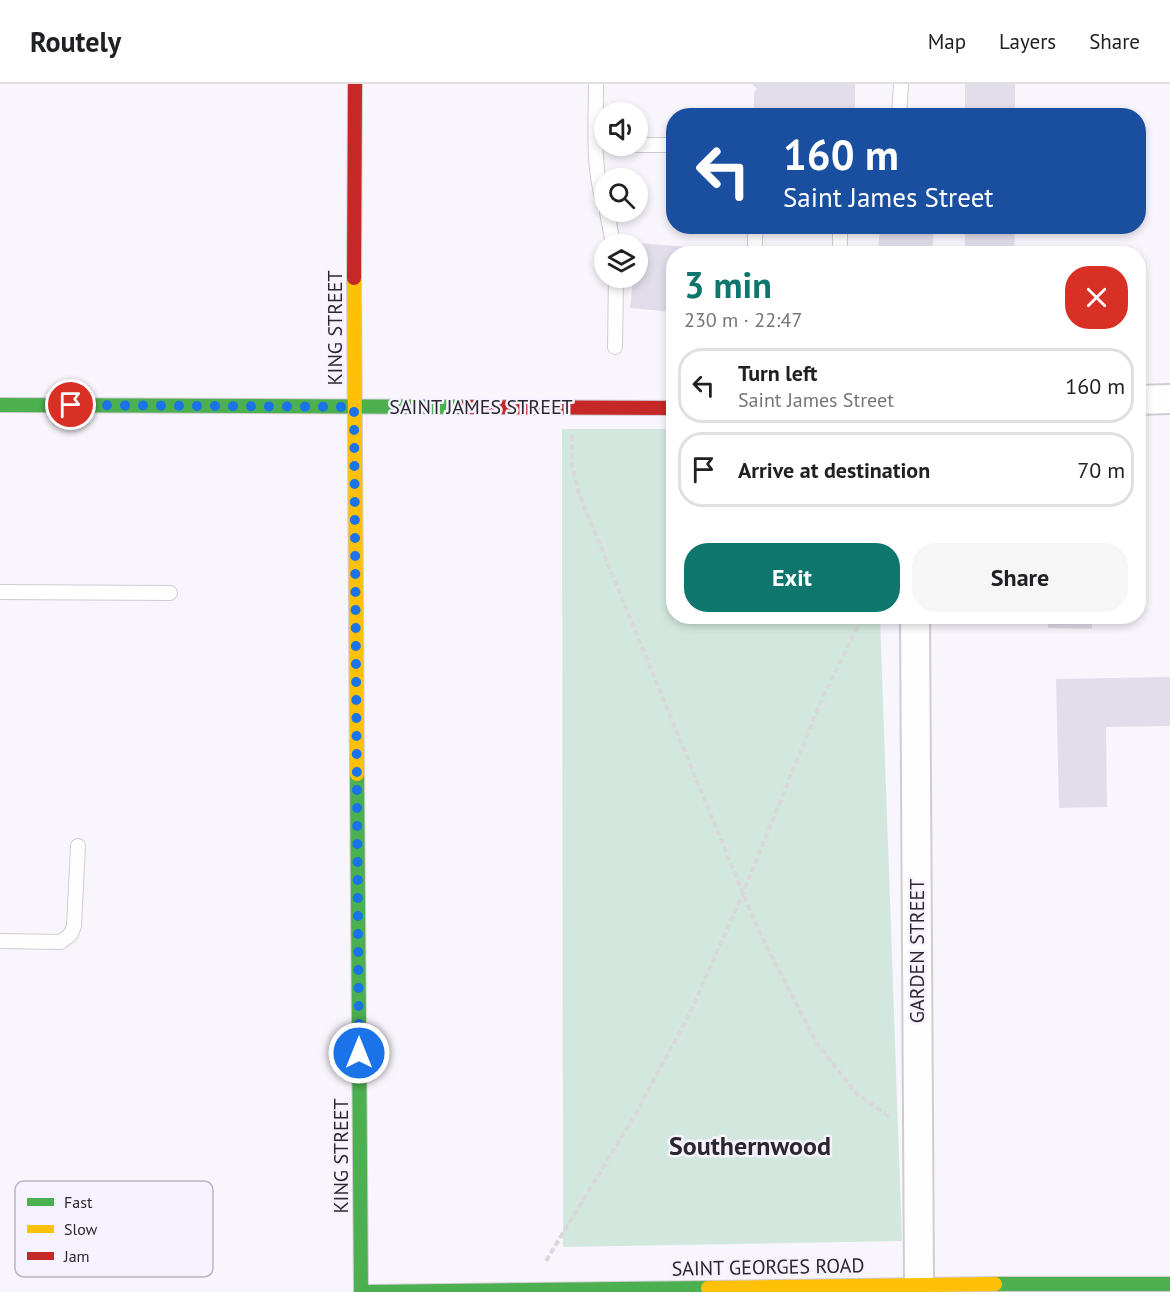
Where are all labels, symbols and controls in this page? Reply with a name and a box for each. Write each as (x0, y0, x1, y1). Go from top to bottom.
text: Routely (30, 23, 121, 60)
text: Map (928, 28, 966, 55)
text: Layers (999, 28, 1056, 55)
text: Share (1089, 28, 1140, 55)
map controls (594, 102, 648, 288)
button: sound (594, 102, 648, 156)
text: 160 m (783, 127, 899, 182)
icon: left (684, 132, 762, 210)
button: search (594, 168, 648, 222)
text: Saint James Street (783, 180, 994, 214)
button: layers (594, 234, 648, 288)
text: 3 min (684, 261, 772, 308)
button: close (1065, 266, 1128, 329)
street label: KING STREET (322, 270, 348, 386)
text: 230 m · 22:47 (684, 307, 802, 333)
text: Turn left (738, 359, 818, 387)
icon: left (687, 369, 720, 402)
text: 160 m (1065, 372, 1125, 400)
pin (45, 379, 96, 430)
text: Saint James Street (738, 387, 894, 413)
icon: arrive (54, 388, 87, 421)
street label: SAINT JAMES STREET (389, 394, 573, 420)
icon: arrive (687, 453, 720, 486)
text: Arrive at destination (738, 456, 930, 484)
text: 70 m (1077, 456, 1125, 484)
button: Exit (684, 543, 900, 612)
button: Share (912, 543, 1128, 612)
street label: GARDEN STREET (904, 879, 930, 1023)
position arrow (327, 1021, 391, 1085)
street label: KING STREET (328, 1098, 354, 1214)
district label: Southernwood (669, 1129, 831, 1162)
legend (15, 1181, 213, 1277)
text: Fast (64, 1192, 93, 1212)
text: Slow (64, 1219, 98, 1239)
text: Jam (63, 1246, 90, 1266)
street label: SAINT GEORGES ROAD (671, 1252, 865, 1282)

